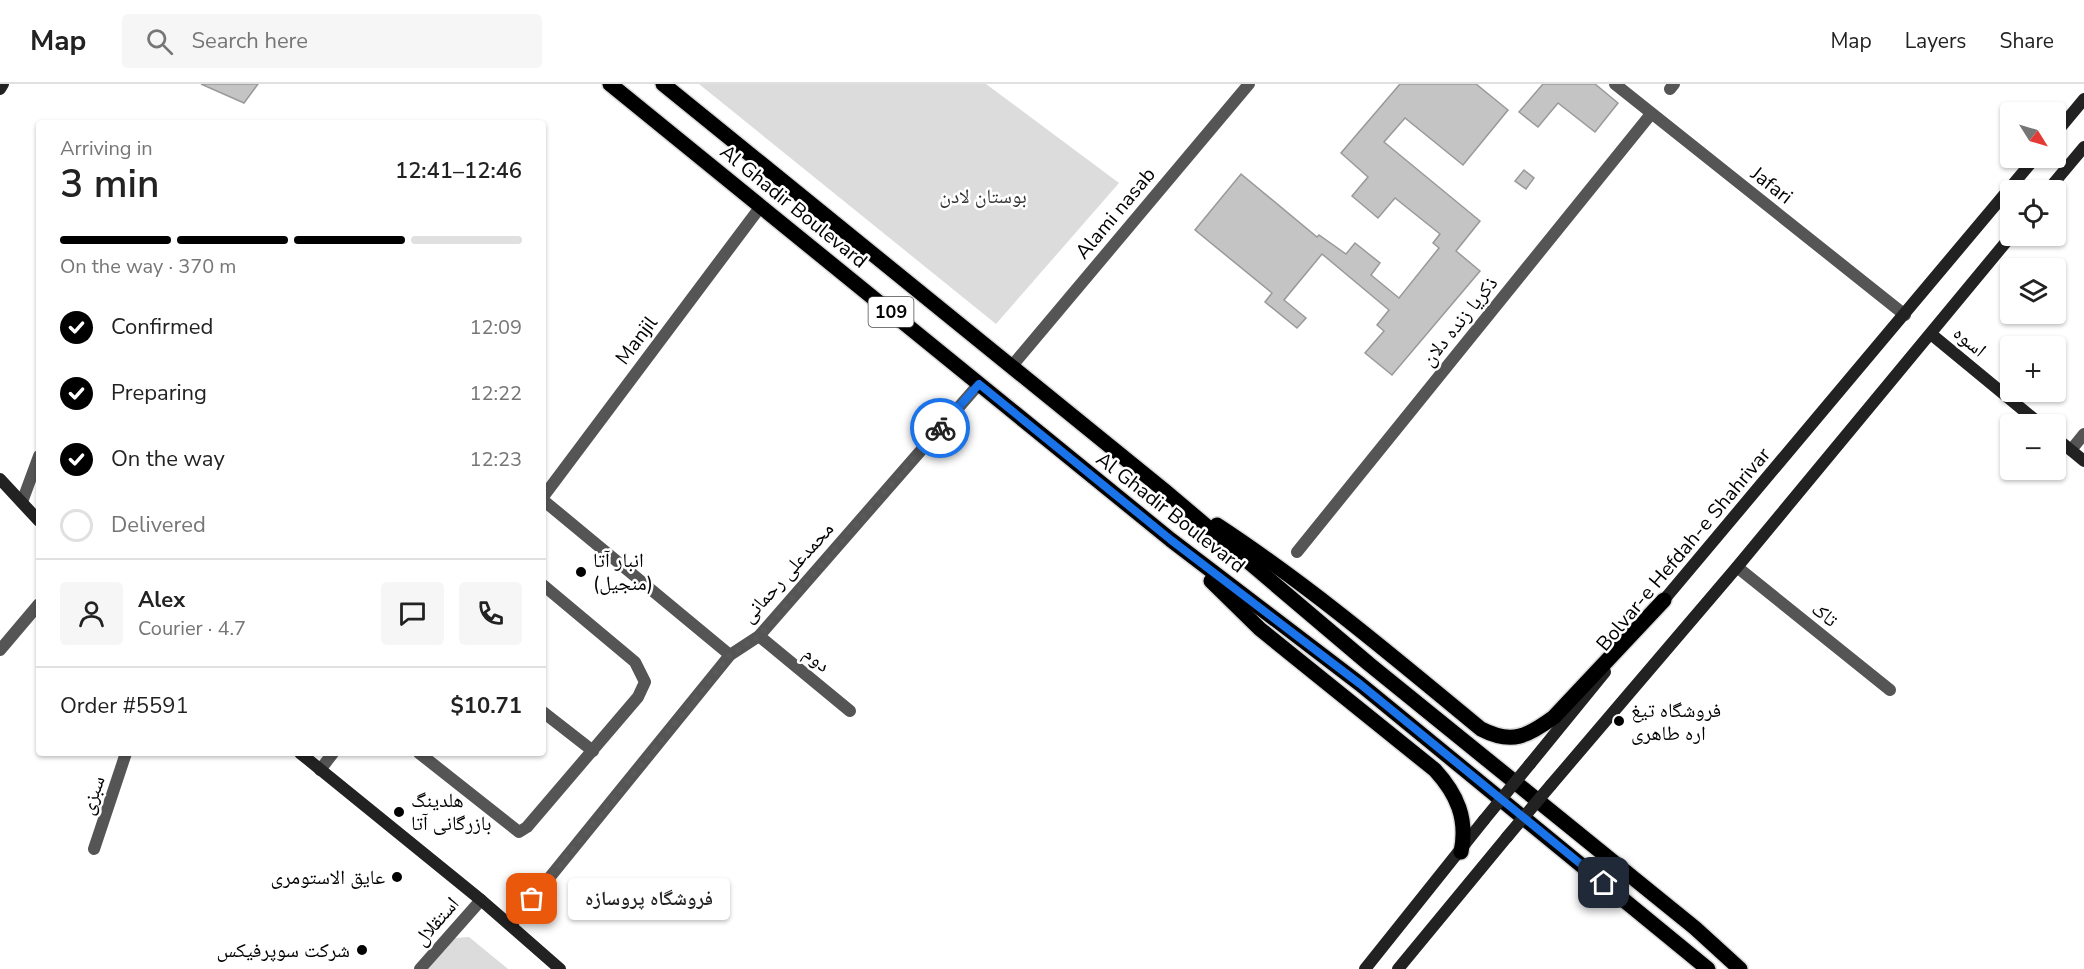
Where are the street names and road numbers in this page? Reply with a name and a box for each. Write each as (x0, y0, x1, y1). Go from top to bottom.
street label: Al Ghadir Boulevard (714, 139, 873, 274)
street label: Jafari (1744, 160, 1798, 210)
street label: Alami nasab (1069, 162, 1162, 265)
street label: ذکریا زنده دلان (1415, 271, 1504, 372)
road number: 109 (868, 297, 914, 327)
street label: Manjil (609, 310, 664, 370)
street label: اسوه (1947, 320, 1992, 363)
street label: Bolvar-e Hefdah-e Shahrivar (1590, 442, 1777, 657)
street label: Al Ghadir Boulevard (1091, 446, 1251, 579)
street label: محمدعلی رحمانی (735, 516, 840, 629)
street label: تاک (1806, 596, 1844, 633)
street label: دوم (797, 640, 836, 679)
street label: سبزی (73, 772, 112, 818)
street label: استقلال (408, 891, 465, 952)

